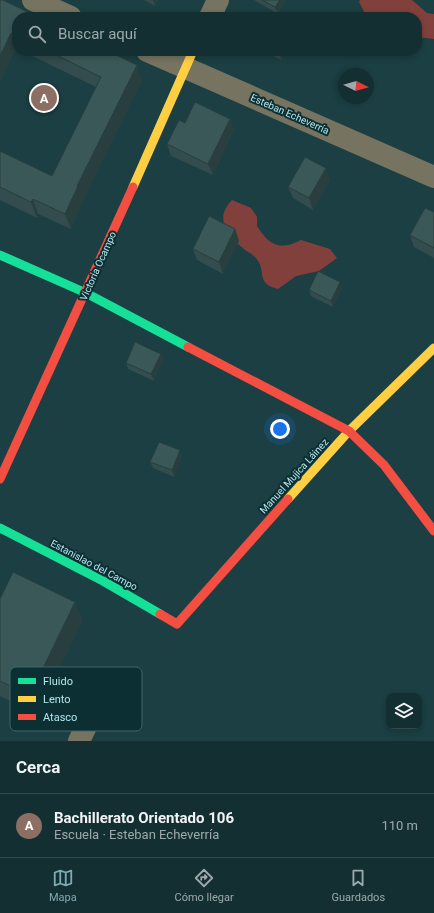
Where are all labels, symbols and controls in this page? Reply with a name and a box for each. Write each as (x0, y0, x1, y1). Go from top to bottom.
search box (12, 12, 422, 56)
icon: search (26, 23, 48, 45)
text: Buscar aquí (58, 25, 137, 43)
north arrow (338, 68, 374, 104)
pin: A (31, 83, 57, 113)
street label: Esteban Echeverría (249, 92, 331, 136)
street label: Victoria Ocampo (78, 230, 118, 302)
your location (270, 419, 290, 439)
street label: Manuel Mujica Láinez (258, 436, 330, 516)
street label: Estanislao del Campo (49, 537, 139, 593)
legend (10, 667, 142, 731)
text: Fluido (43, 675, 73, 688)
text: Lento (43, 693, 71, 706)
map controls (386, 693, 422, 729)
button: layers (386, 693, 422, 729)
text: Atasco (43, 711, 77, 724)
text: Cerca (16, 757, 60, 777)
text: Bachillerato Orientado 106 (54, 809, 234, 827)
text: A (25, 818, 33, 833)
text: 110 m (381, 818, 418, 833)
text: Escuela · Esteban Echeverría (54, 827, 219, 842)
tab: Mapa (49, 867, 77, 904)
tab: Cómo llegar (175, 867, 234, 904)
tab: Guardados (332, 867, 385, 904)

